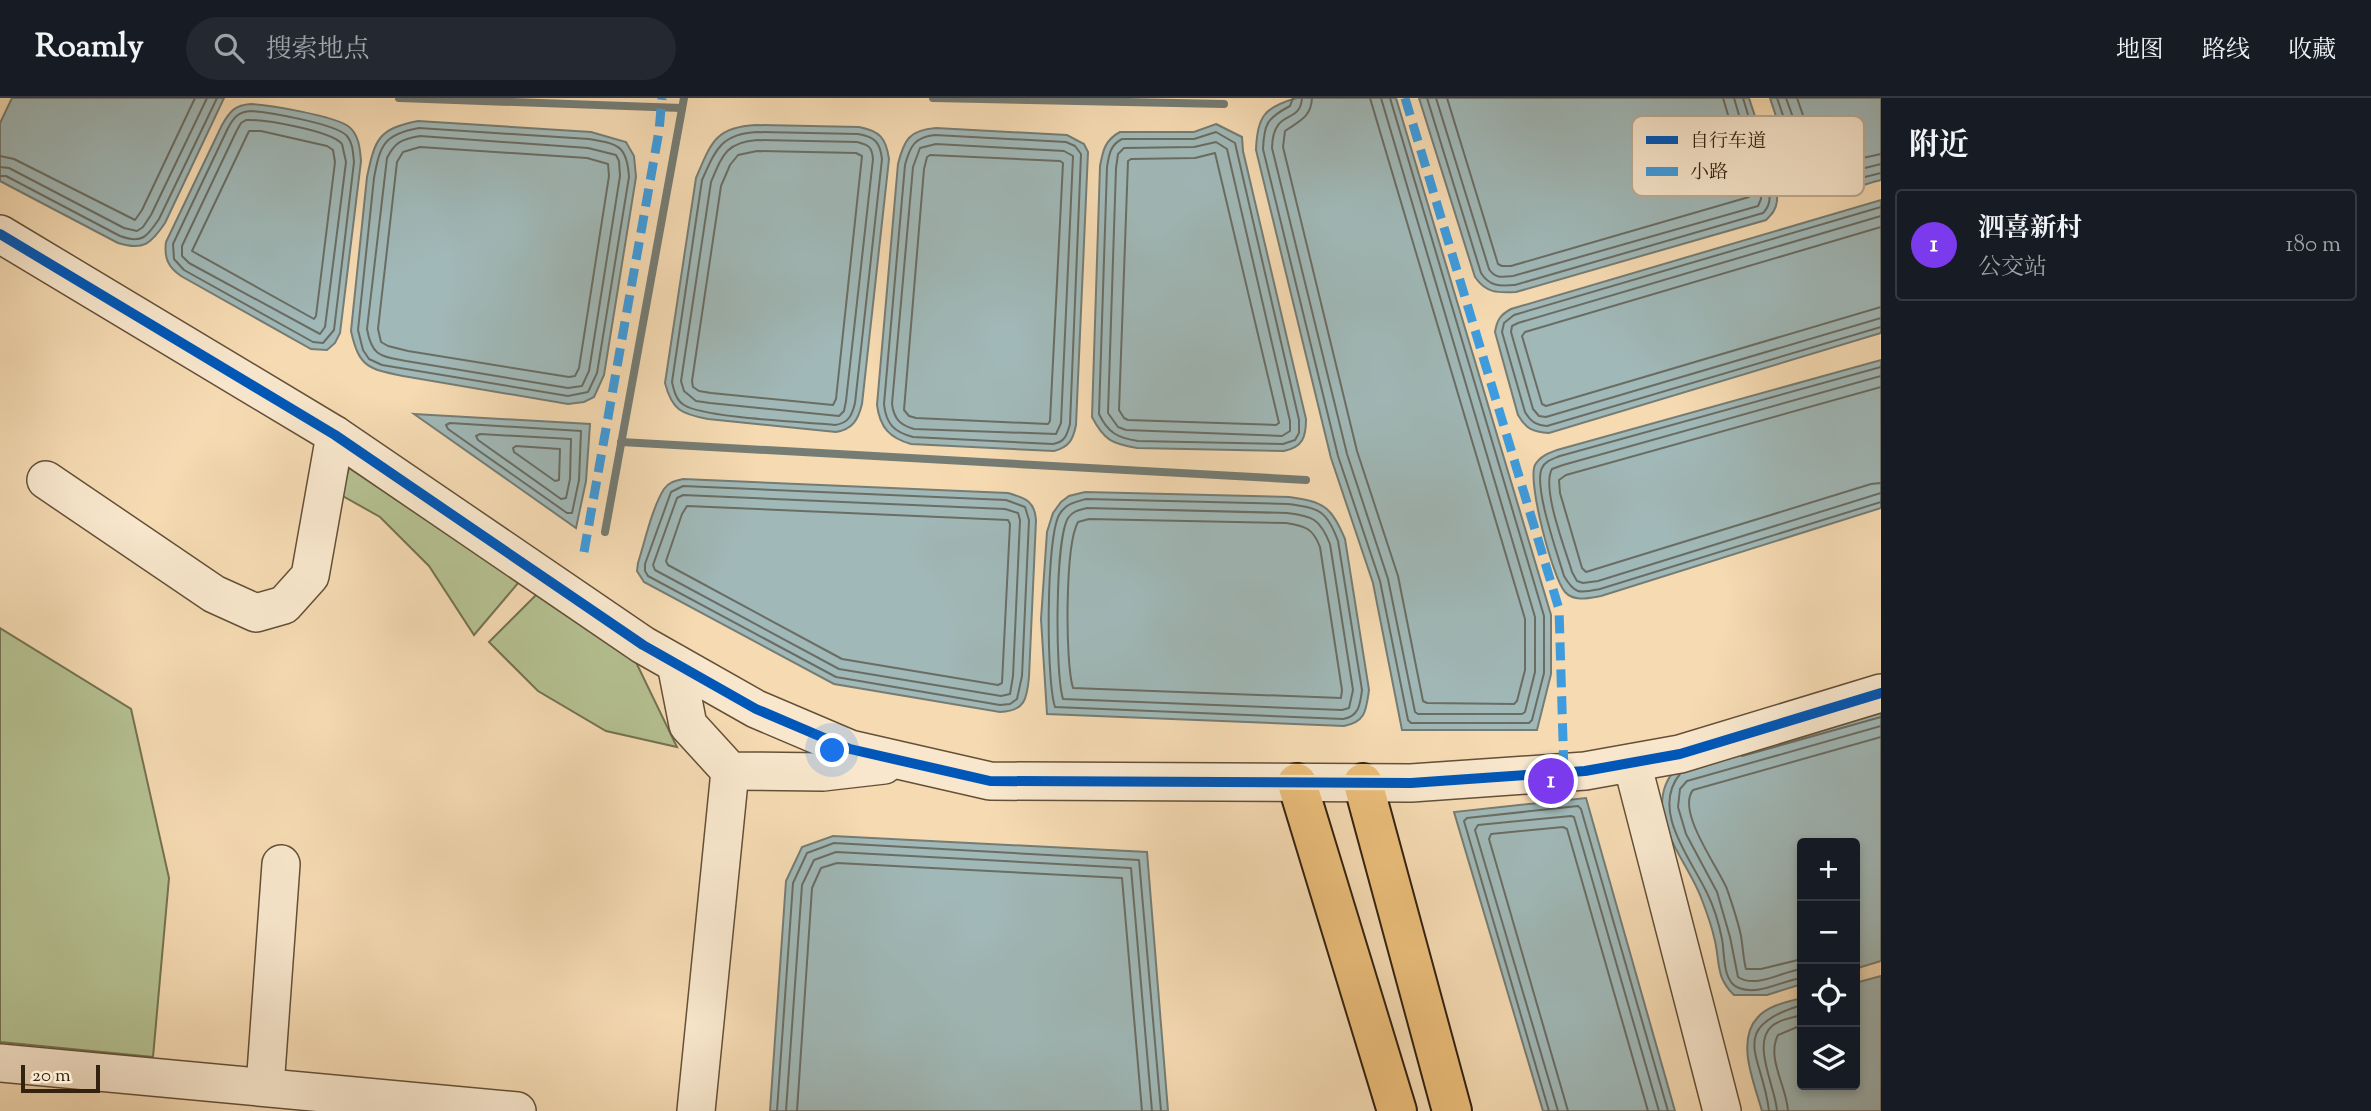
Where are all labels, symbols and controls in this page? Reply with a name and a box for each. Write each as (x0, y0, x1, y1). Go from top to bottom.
search box (186, 17, 676, 80)
text: Roamly (35, 24, 144, 72)
icon: search (210, 29, 248, 67)
text: 搜索地点 (266, 32, 370, 69)
text: 地图 (2116, 34, 2164, 68)
text: 路线 (2202, 34, 2250, 68)
text: 收藏 (2288, 34, 2336, 68)
legend (1632, 116, 1864, 196)
text: 附近 (1909, 125, 1969, 168)
text: 自行车道 (1690, 129, 1766, 156)
text: 小路 (1690, 160, 1728, 187)
text: 泗喜新村 (1978, 211, 2082, 248)
text: 1 (1930, 229, 1938, 262)
text: 180 m (2286, 229, 2341, 262)
text: 公交站 (1978, 252, 2047, 285)
your location (815, 733, 849, 767)
pin: 1 (1528, 755, 1574, 807)
map controls (1797, 838, 1860, 1090)
button: + (1797, 838, 1860, 901)
button: − (1797, 901, 1860, 964)
button: locate (1797, 964, 1860, 1027)
button: layers (1797, 1027, 1860, 1090)
scale bar (21, 1062, 100, 1094)
text: 20 m (32, 1063, 71, 1090)

